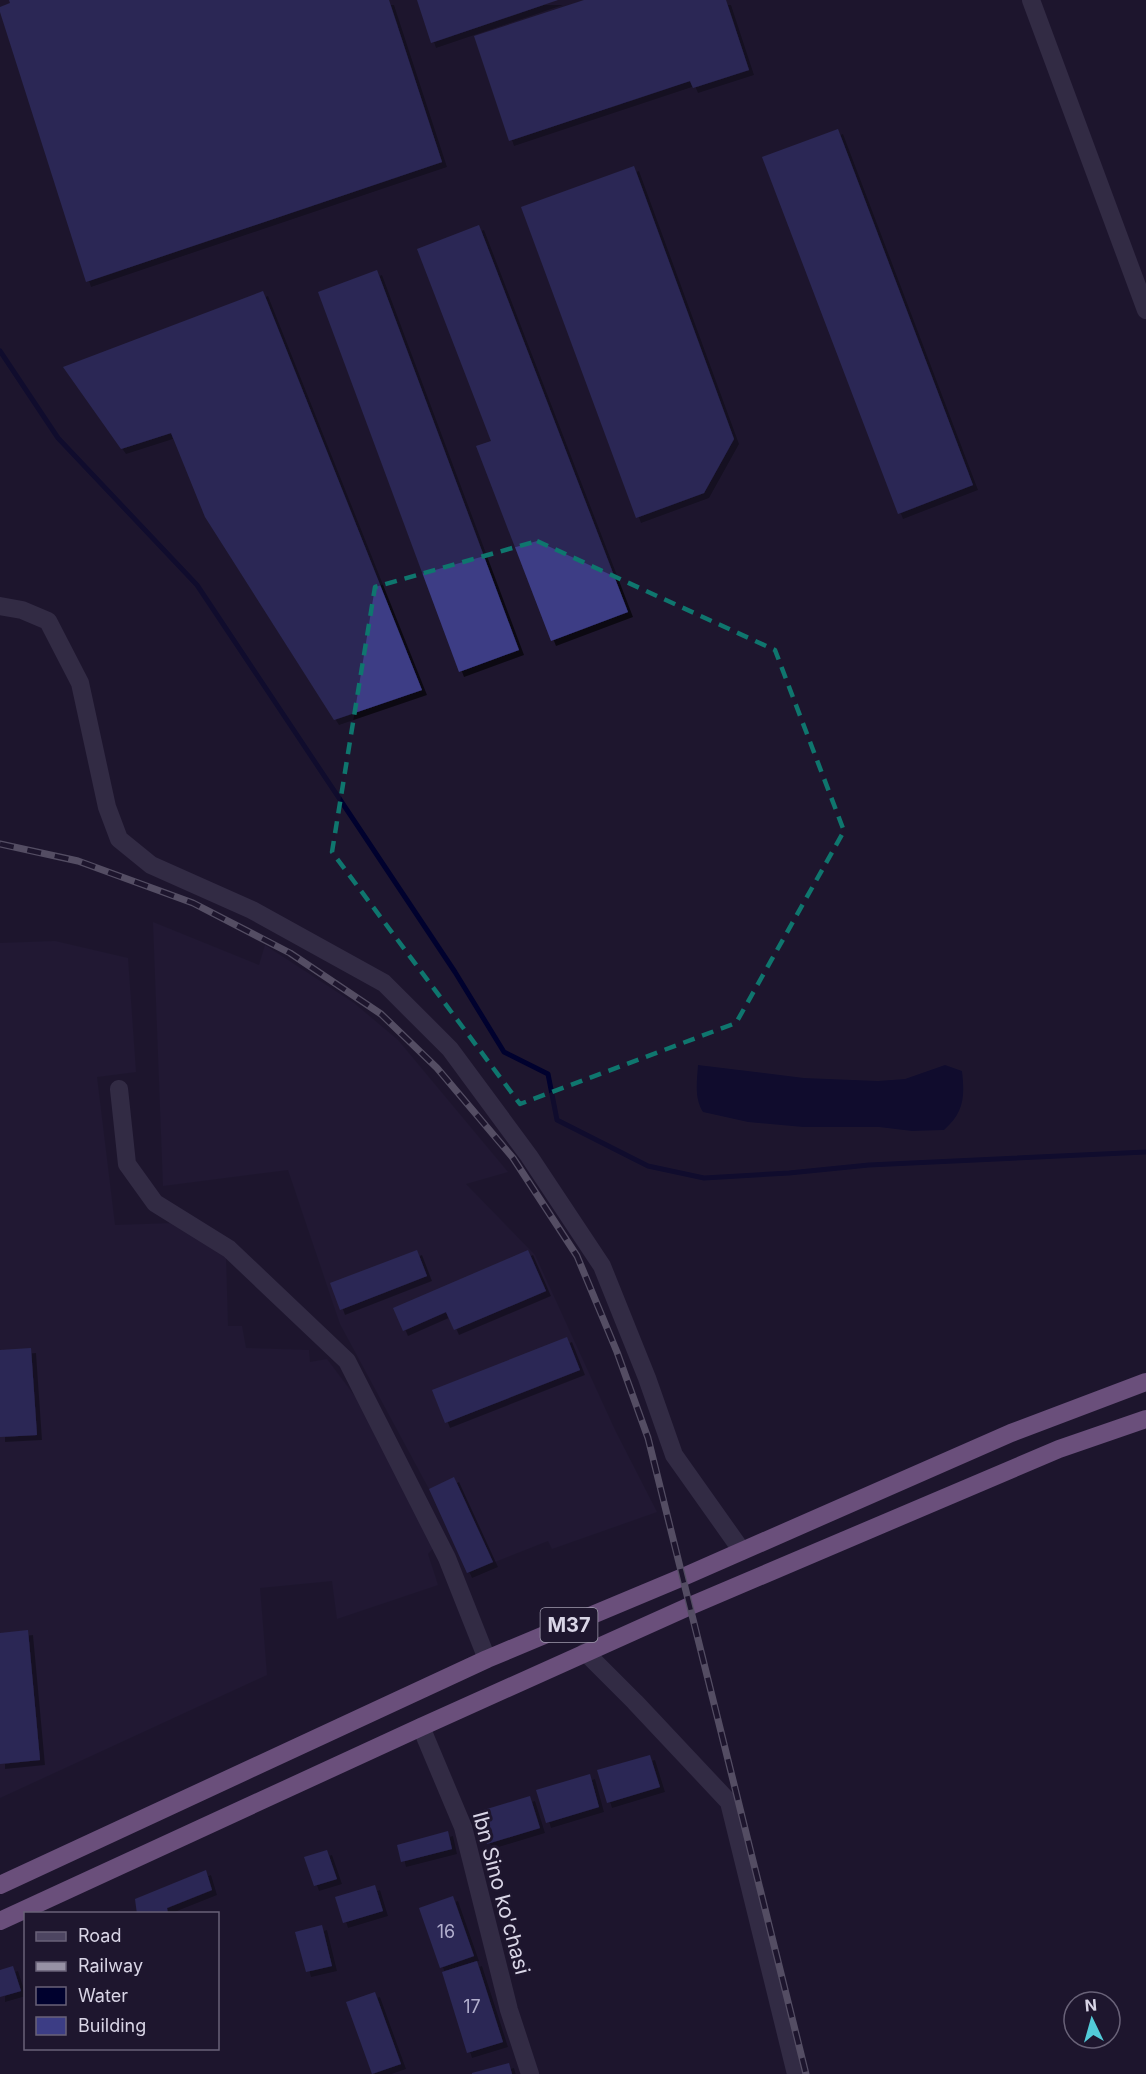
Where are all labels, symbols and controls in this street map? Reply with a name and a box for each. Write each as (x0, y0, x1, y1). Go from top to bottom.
road number: M37 (540, 1608, 598, 1642)
street label: Ibn Sino ko'chasi (468, 1809, 535, 1977)
legend (24, 1912, 219, 2050)
house number: 16 (437, 1921, 455, 1942)
text: Road (78, 1925, 121, 1946)
text: Railway (78, 1955, 143, 1976)
text: Water (78, 1985, 128, 2006)
north arrow (1062, 1990, 1122, 2050)
text: N (1084, 1995, 1098, 2016)
house number: 17 (463, 1996, 481, 2017)
text: Building (78, 2015, 146, 2036)

